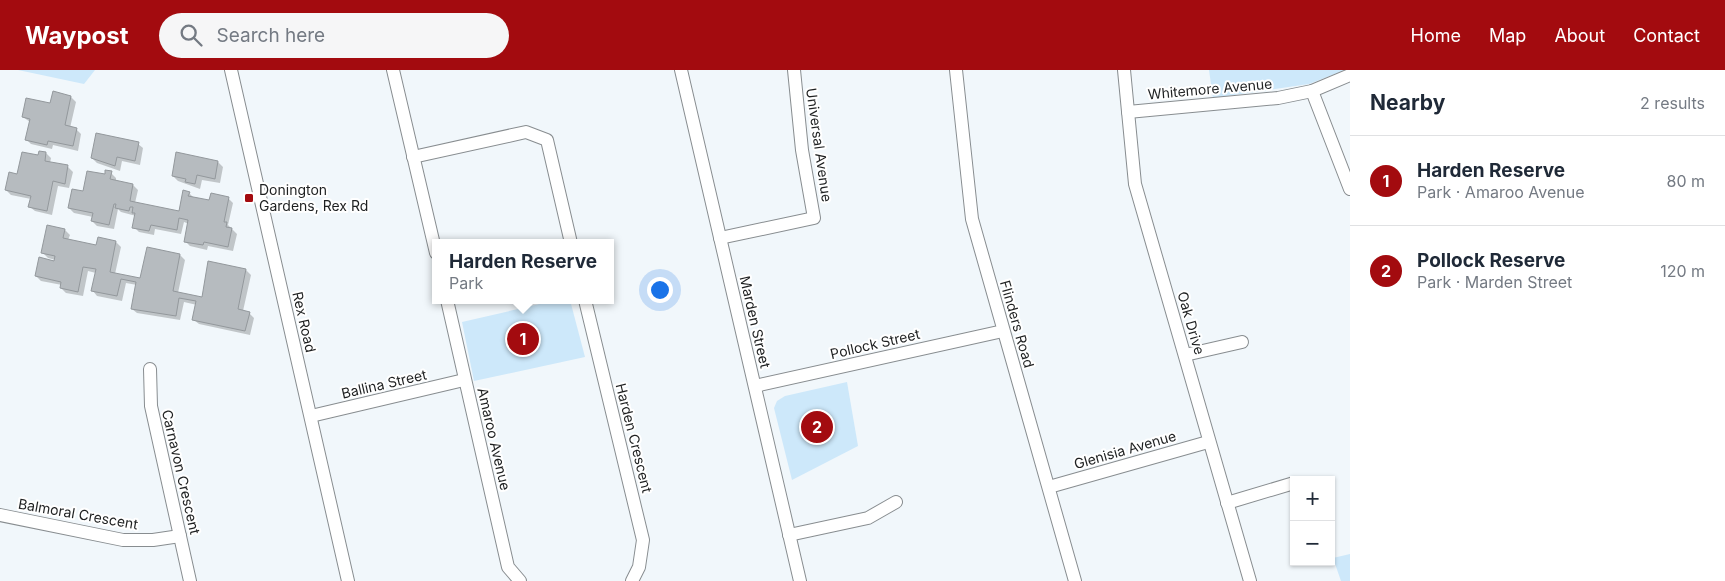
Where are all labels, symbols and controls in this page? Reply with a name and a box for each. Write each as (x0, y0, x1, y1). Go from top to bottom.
search box (159, 13, 509, 58)
text: Waypost (25, 21, 129, 50)
icon: search (177, 21, 205, 49)
text: Search here (217, 24, 325, 47)
text: Home (1411, 25, 1461, 46)
text: Map (1489, 25, 1526, 46)
text: About (1554, 25, 1605, 46)
text: Contact (1633, 25, 1700, 46)
street label: Whitemore Avenue (1147, 75, 1273, 102)
street label: Universal Avenue (803, 87, 836, 203)
text: Nearby (1370, 90, 1445, 115)
text: 2 results (1640, 93, 1705, 113)
text: Harden Reserve (1417, 159, 1565, 182)
text: 1 (1383, 171, 1389, 191)
text: 80 m (1666, 171, 1705, 191)
place label: Donington Gardens, Rex Rd (259, 181, 368, 214)
text: Park · Amaroo Avenue (1417, 182, 1585, 202)
marker: Donington Gardens, Rex Rd (243, 192, 255, 204)
popup (432, 239, 614, 304)
text: Pollock Reserve (1417, 249, 1565, 272)
text: Harden Reserve (449, 250, 597, 273)
text: 2 (1381, 261, 1391, 281)
text: 120 m (1660, 261, 1705, 281)
text: Park · Marden Street (1417, 272, 1572, 292)
text: Park (449, 273, 483, 293)
street label: Marden Street (737, 274, 774, 370)
your location (647, 277, 673, 303)
street label: Flinders Road (997, 278, 1038, 370)
street label: Oak Drive (1174, 289, 1209, 356)
street label: Rex Road (289, 290, 320, 354)
pin: 1 (507, 320, 539, 358)
street label: Pollock Street (828, 325, 922, 362)
street label: Ballina Street (340, 365, 428, 402)
street label: Harden Crescent (613, 381, 656, 495)
street label: Amaroo Avenue (474, 386, 515, 492)
street label: Carnavon Crescent (159, 408, 204, 536)
pin: 2 (801, 408, 833, 446)
street label: Glenisia Avenue (1072, 427, 1178, 472)
map controls (1290, 476, 1335, 566)
button: + (1290, 476, 1335, 521)
street label: Balmoral Crescent (17, 495, 140, 532)
button: − (1290, 521, 1335, 566)

